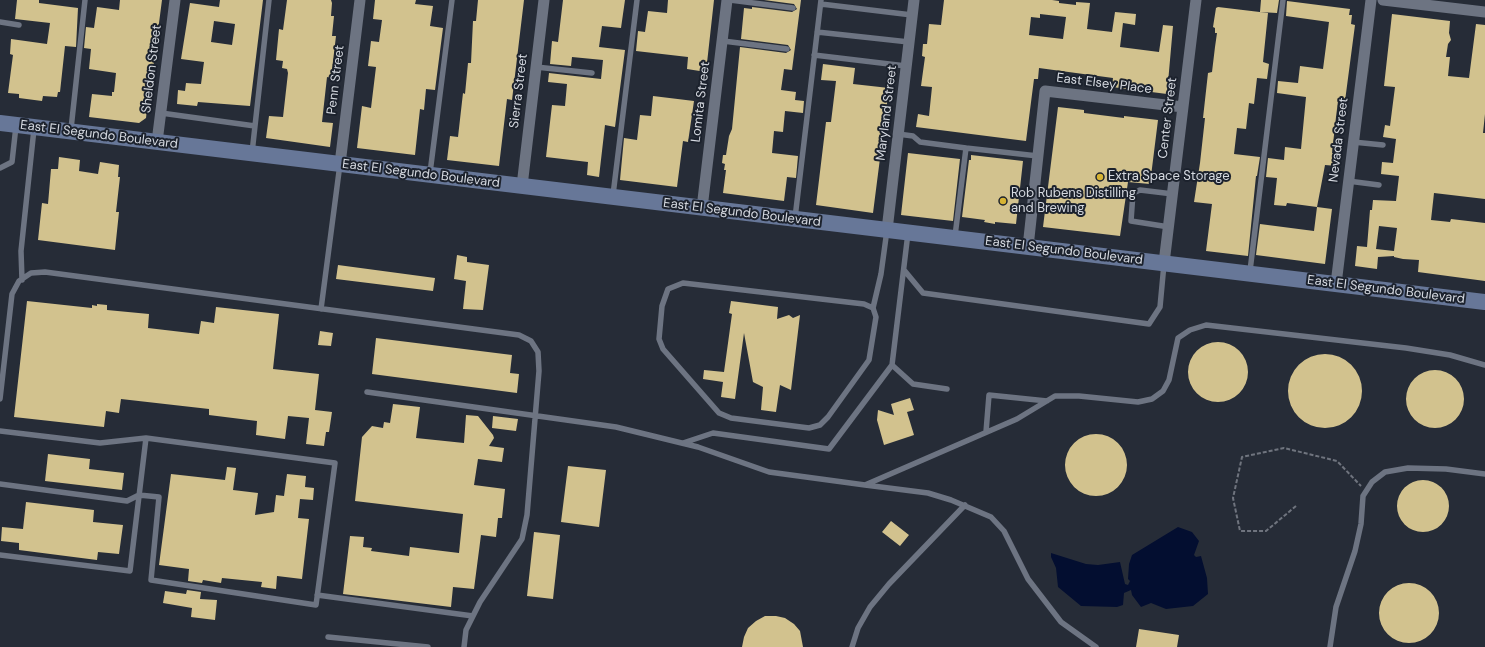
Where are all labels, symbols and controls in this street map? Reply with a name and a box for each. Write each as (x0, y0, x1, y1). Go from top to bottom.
street label: Sheldon Street (139, 24, 165, 114)
street label: Penn Street (324, 44, 348, 116)
street label: Sierra Street (507, 53, 531, 129)
street label: Lomita Street (688, 61, 714, 143)
street label: Maryland Street (873, 64, 901, 162)
street label: East Elsey Place (1055, 70, 1153, 98)
street label: Center Street (1155, 77, 1181, 159)
street label: Nevada Street (1326, 97, 1352, 183)
street label: East El Segundo Boulevard (19, 118, 179, 152)
street label: East El Segundo Boulevard (341, 157, 501, 191)
place label: Extra Space Storage (1108, 169, 1230, 185)
marker: Extra Space Storage (1095, 172, 1105, 182)
place label: Rob Rubens Distilling and Brewing (1011, 186, 1136, 217)
street label: East El Segundo Boulevard (662, 196, 822, 230)
marker: Rob Rubens Distilling and Brewing (998, 196, 1008, 206)
street label: East El Segundo Boulevard (984, 234, 1144, 268)
street label: East El Segundo Boulevard (1306, 273, 1466, 307)

